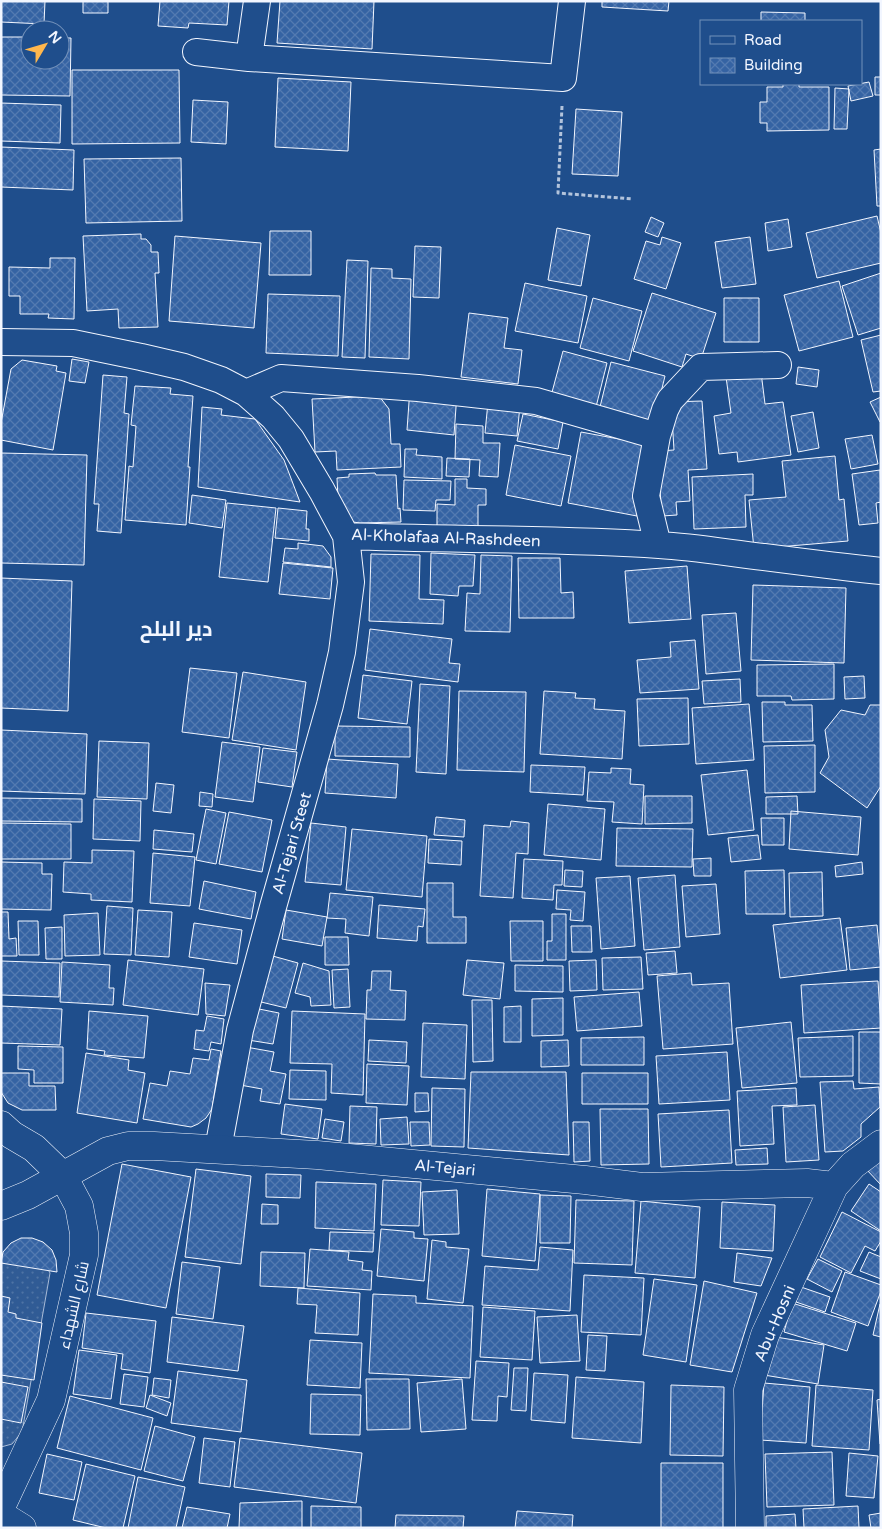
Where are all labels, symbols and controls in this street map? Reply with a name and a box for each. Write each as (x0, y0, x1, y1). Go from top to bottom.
north arrow (20, 20, 70, 70)
legend (700, 20, 862, 85)
text: N (45, 28, 65, 47)
text: Road (744, 31, 782, 49)
text: Building (744, 56, 803, 74)
street label: Al-Kholafaa Al-Rashdeen (351, 525, 541, 551)
district label: دير البلح (140, 617, 212, 643)
street label: Al-Tejari Steet (268, 790, 316, 897)
street label: Al-Tejari (414, 1155, 476, 1181)
street label: شارع الشهداء (54, 1259, 95, 1351)
street label: Abu-Hosni (750, 1282, 800, 1365)

